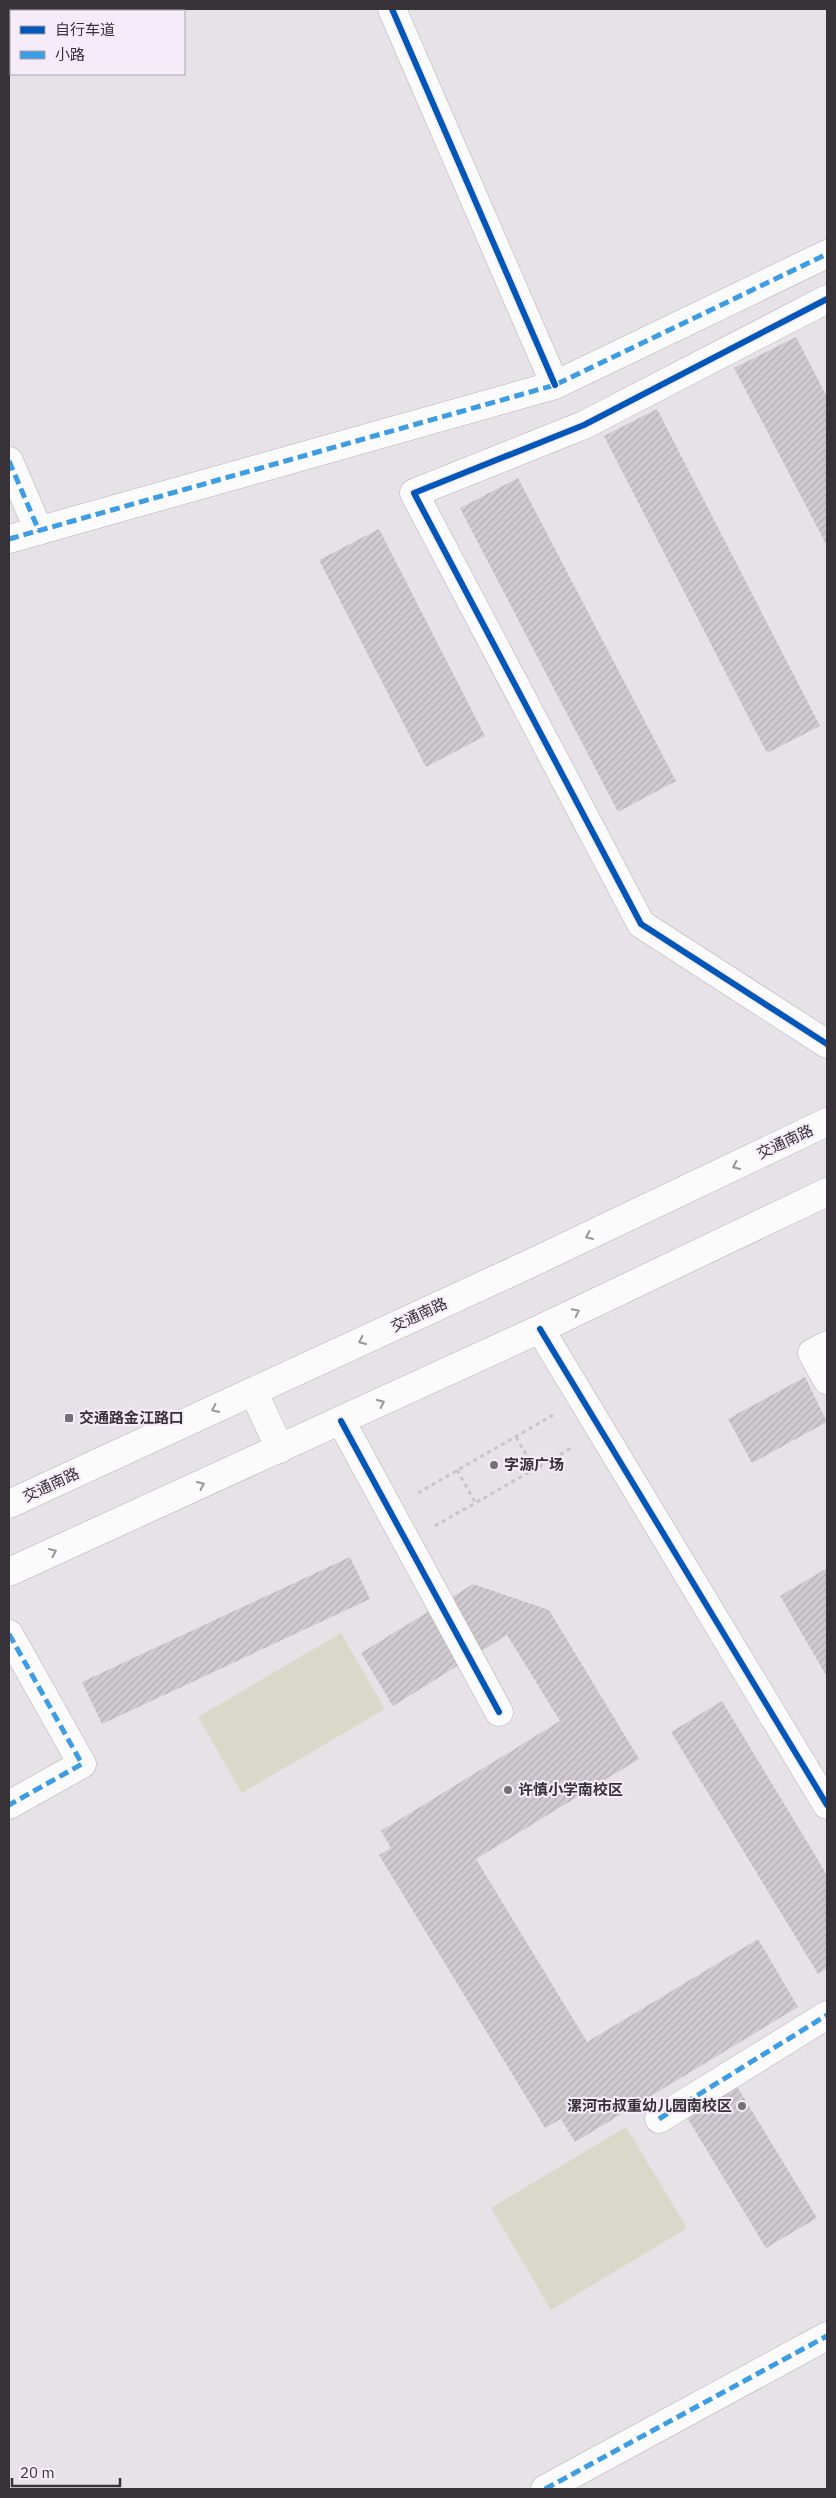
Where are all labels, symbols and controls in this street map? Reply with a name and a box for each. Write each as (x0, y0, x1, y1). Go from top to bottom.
legend (10, 10, 185, 75)
text: 自行车道 (55, 20, 115, 39)
text: 小路 (55, 45, 85, 64)
street label: 交通南路 (754, 1120, 816, 1163)
one-way arrow (732, 1160, 741, 1170)
one-way arrow (585, 1229, 594, 1240)
street label: 交通南路 (388, 1293, 450, 1336)
one-way arrow (571, 1308, 580, 1319)
one-way arrow (358, 1334, 367, 1345)
one-way arrow (376, 1398, 385, 1409)
one-way arrow (211, 1402, 220, 1413)
place label: 交通路金江路口 (79, 1408, 184, 1427)
marker: 交通路金江路口 (63, 1412, 75, 1424)
place label: 字源广场 (504, 1455, 564, 1474)
marker: 字源广场 (488, 1459, 500, 1471)
street label: 交通南路 (20, 1463, 82, 1506)
one-way arrow (196, 1481, 205, 1492)
one-way arrow (48, 1548, 57, 1559)
place label: 许慎小学南校区 (518, 1780, 623, 1799)
marker: 许慎小学南校区 (502, 1784, 514, 1796)
place label: 漯河市叔重幼儿园南校区 (567, 2096, 732, 2115)
marker: 漯河市叔重幼儿园南校区 (736, 2100, 748, 2112)
scale bar (12, 2456, 120, 2488)
text: 20 m (20, 2463, 55, 2482)

